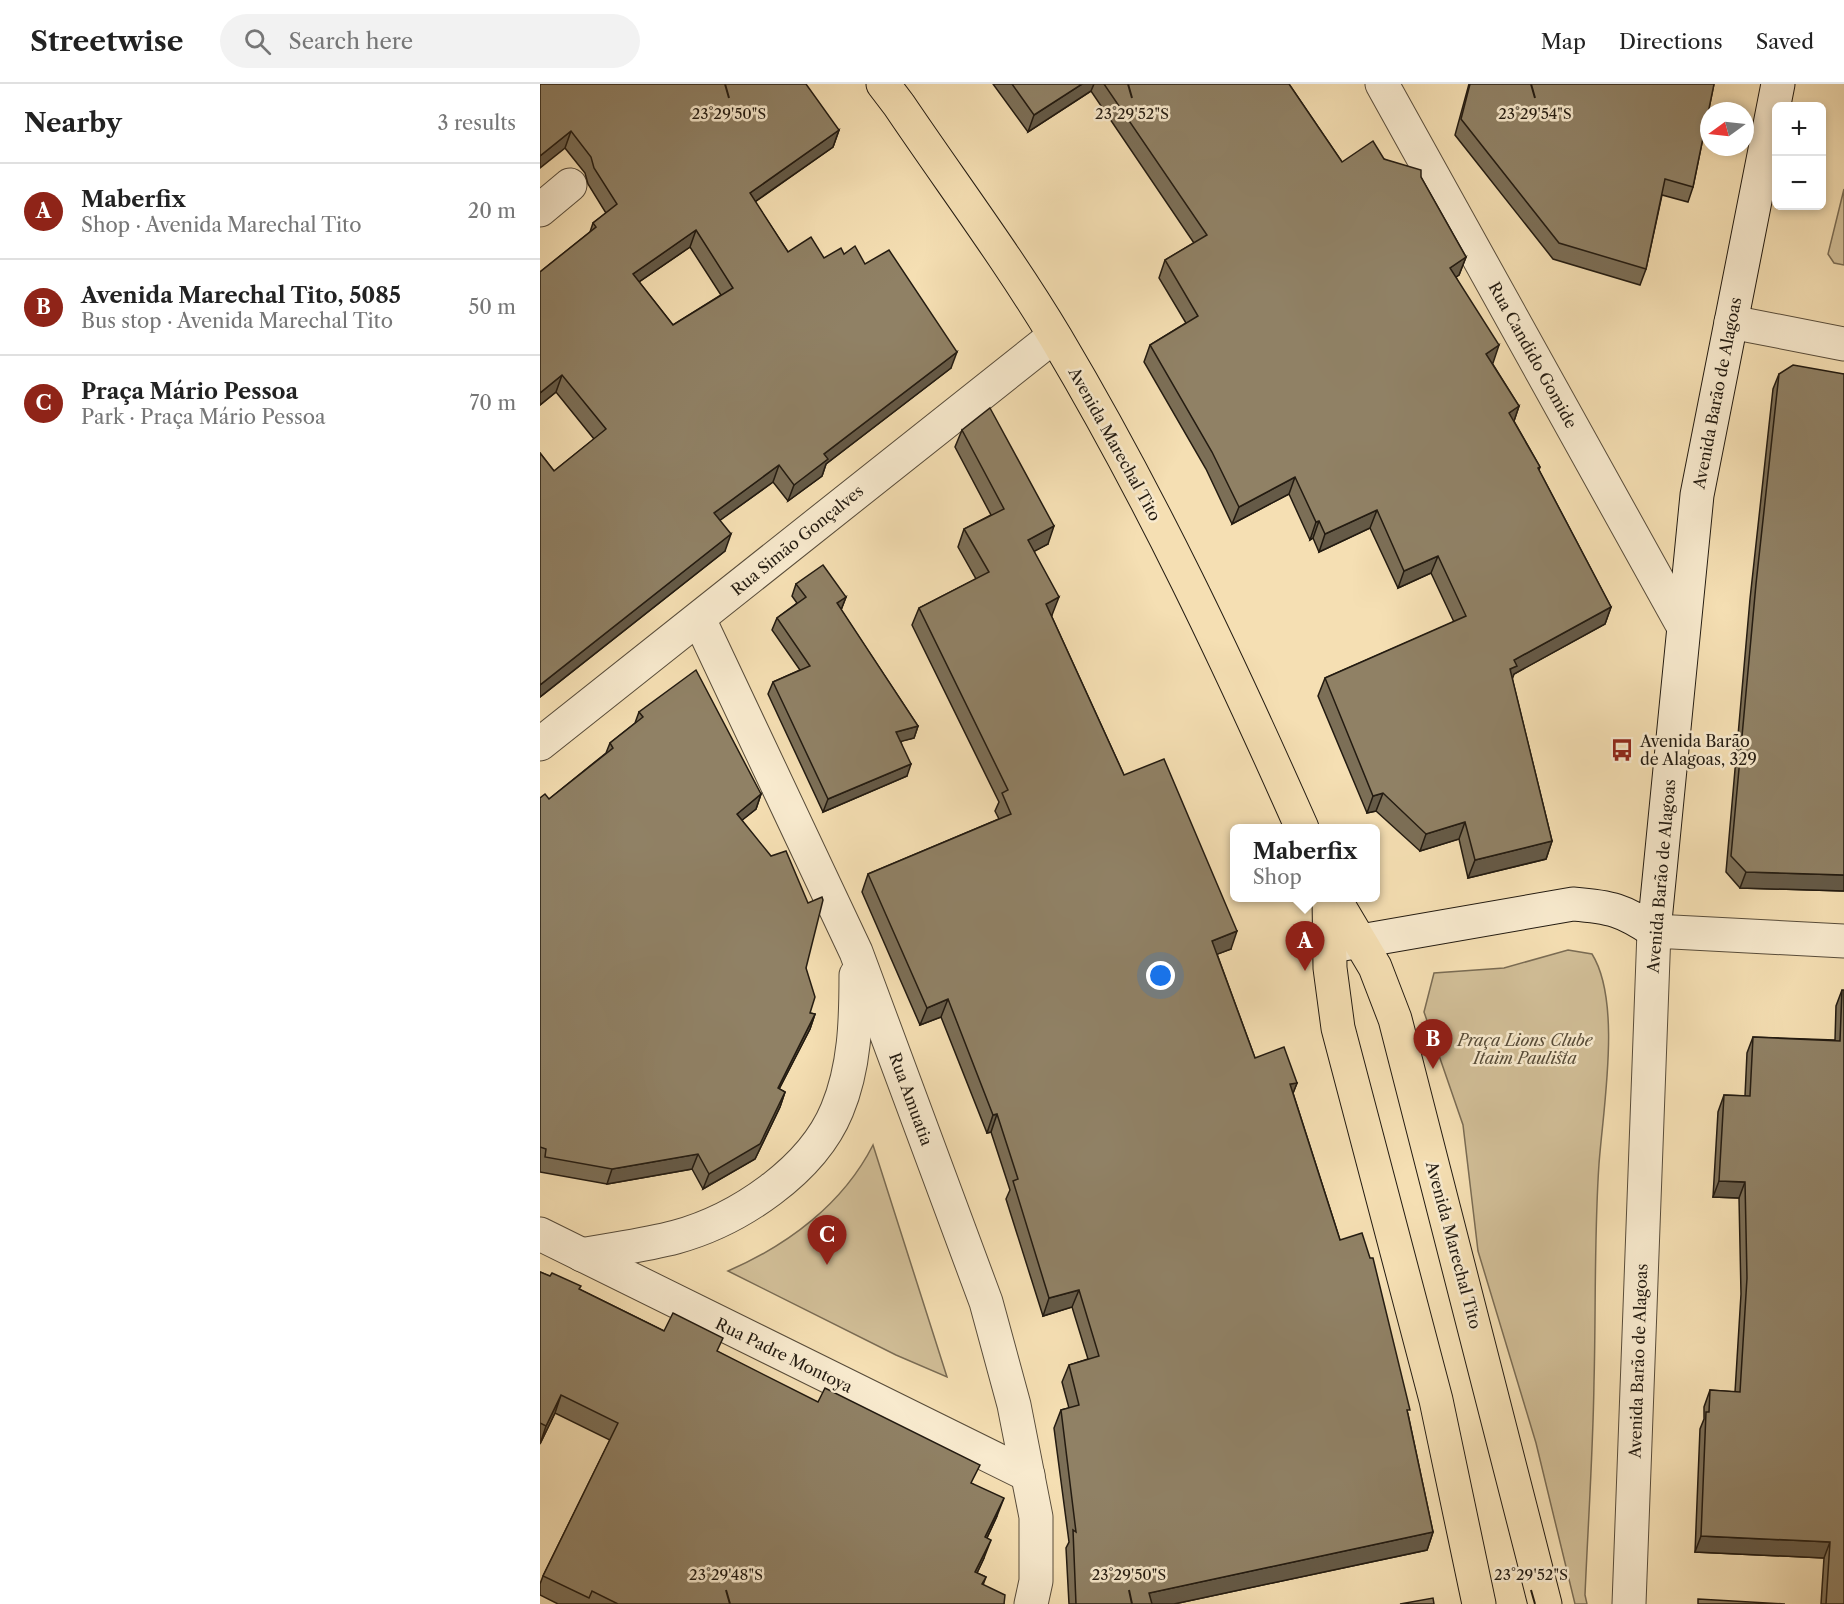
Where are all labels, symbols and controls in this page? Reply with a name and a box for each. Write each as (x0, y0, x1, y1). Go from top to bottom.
search box (220, 14, 640, 68)
text: Streetwise (30, 24, 184, 58)
icon: search (241, 25, 274, 58)
text: Search here (289, 28, 413, 55)
text: Map (1541, 29, 1586, 54)
text: Directions (1619, 29, 1723, 54)
text: Saved (1756, 29, 1814, 54)
north arrow (1700, 102, 1754, 156)
map controls (1772, 102, 1826, 210)
button: + (1772, 102, 1826, 156)
text: 23°29'50"S (692, 104, 766, 123)
text: 23°29'52"S (1095, 104, 1169, 123)
text: 23°29'54"S (1498, 104, 1572, 123)
text: Nearby (24, 107, 122, 139)
text: 3 results (438, 111, 516, 135)
button: − (1772, 156, 1826, 210)
text: Maberfix (81, 186, 186, 213)
text: A (36, 199, 51, 223)
text: 20 m (468, 199, 516, 223)
text: Shop · Avenida Marechal Tito (81, 213, 361, 237)
street label: Rua Candido Gomide (1484, 278, 1582, 432)
text: Avenida Marechal Tito, 5085 (81, 282, 401, 309)
text: B (36, 295, 51, 319)
text: 50 m (469, 295, 516, 319)
street label: Avenida Barão de Alagoas (1688, 295, 1745, 492)
text: Bus stop · Avenida Marechal Tito (81, 309, 393, 333)
street label: Avenida Marechal Tito (1064, 363, 1166, 525)
text: Praça Mário Pessoa (81, 378, 298, 405)
text: C (35, 391, 52, 415)
text: 70 m (470, 391, 516, 415)
text: Park · Praça Mário Pessoa (81, 405, 326, 429)
street label: Rua Simão Gonçalves (727, 480, 867, 599)
place label: Avenida Barão de Alagoas, 329 (1639, 731, 1757, 769)
bus stop icon: Avenida Barão de Alagoas, 329 (1609, 737, 1635, 763)
street label: Avenida Barão de Alagoas (1642, 778, 1679, 975)
popup (1230, 824, 1380, 902)
text: Maberfix (1253, 838, 1357, 865)
text: Shop (1253, 865, 1302, 889)
pin: A (1286, 922, 1324, 971)
your location (1146, 961, 1175, 990)
pin: B (1414, 1020, 1452, 1069)
park label: Praça Lions Clube Itaim Paulista (1456, 1030, 1594, 1068)
street label: Rua Amuatia (885, 1050, 937, 1149)
street label: Avenida Marechal Tito (1422, 1158, 1486, 1331)
pin: C (808, 1216, 846, 1265)
street label: Avenida Barão de Alagoas (1625, 1263, 1651, 1460)
street label: Rua Padre Montoya (712, 1313, 856, 1397)
text: 23°29'48"S (689, 1565, 763, 1584)
text: 23°29'50"S (1092, 1565, 1166, 1584)
text: 23°29'52"S (1494, 1565, 1568, 1584)

